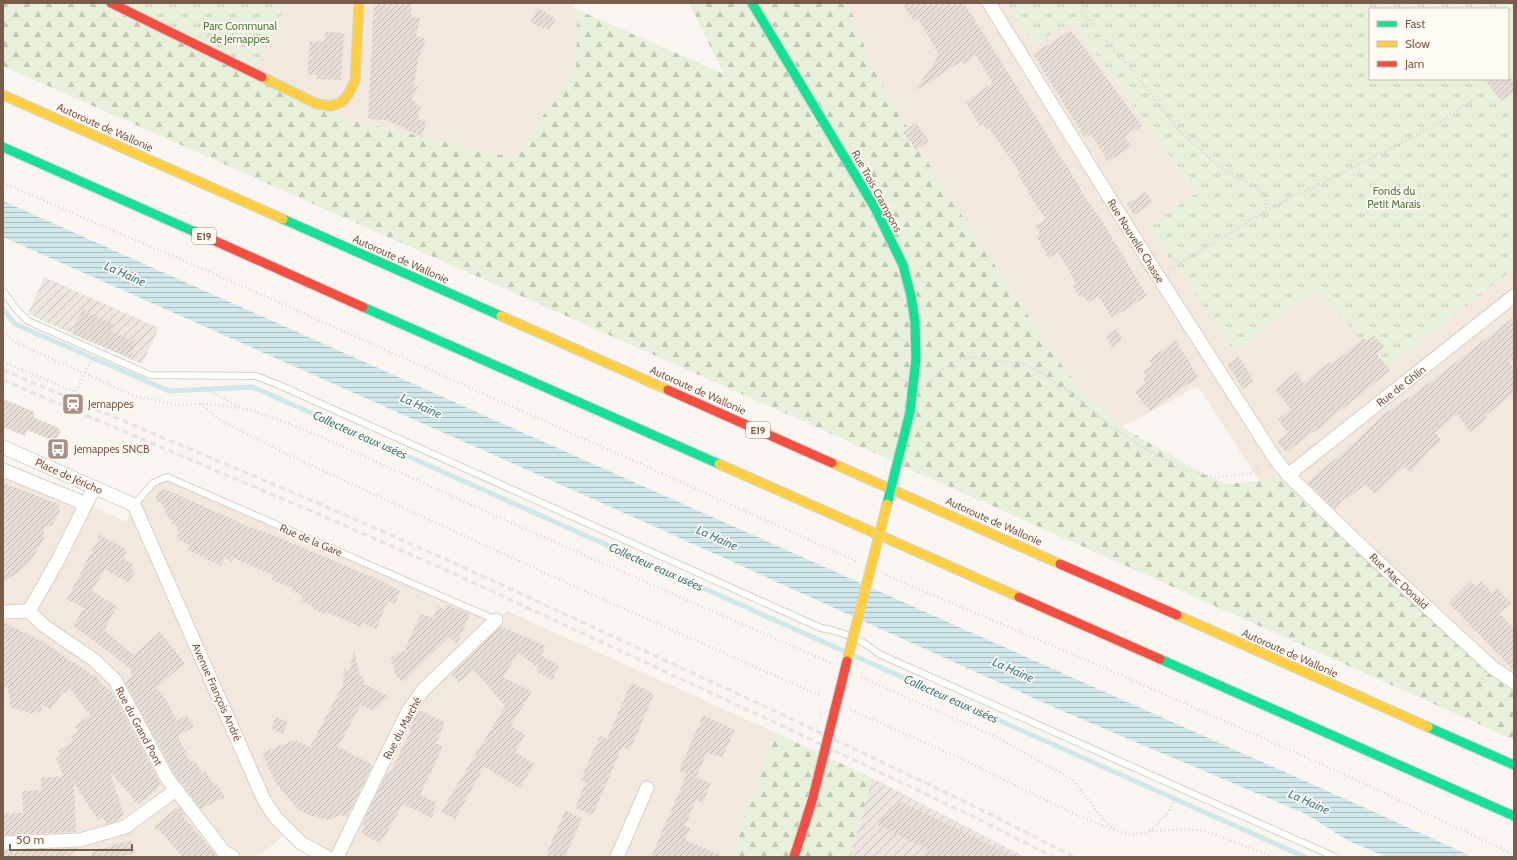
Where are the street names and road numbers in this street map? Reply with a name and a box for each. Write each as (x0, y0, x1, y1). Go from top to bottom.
street label: Autoroute de Wallonie (55, 99, 156, 155)
street label: Rue Trois Crampons (849, 147, 906, 235)
street label: Rue Nouvelle Chasse (1104, 196, 1168, 286)
road number: E19 (192, 228, 216, 244)
street label: Autoroute de Wallonie (351, 231, 452, 287)
street label: Autoroute de Wallonie (648, 362, 749, 418)
street label: Rue de Ghlin (1373, 362, 1429, 410)
road number: E19 (746, 422, 770, 438)
street label: Place de Jéricho (33, 455, 105, 497)
street label: Autoroute de Wallonie (944, 493, 1045, 549)
street label: Rue de la Gare (278, 521, 345, 560)
street label: Rue Mac Donald (1366, 550, 1432, 612)
street label: Autoroute de Wallonie (1240, 625, 1341, 681)
street label: Avenue François André (189, 641, 245, 743)
street label: Rue du Grand Pont (112, 684, 166, 768)
street label: Rue du Marché (380, 694, 424, 762)

